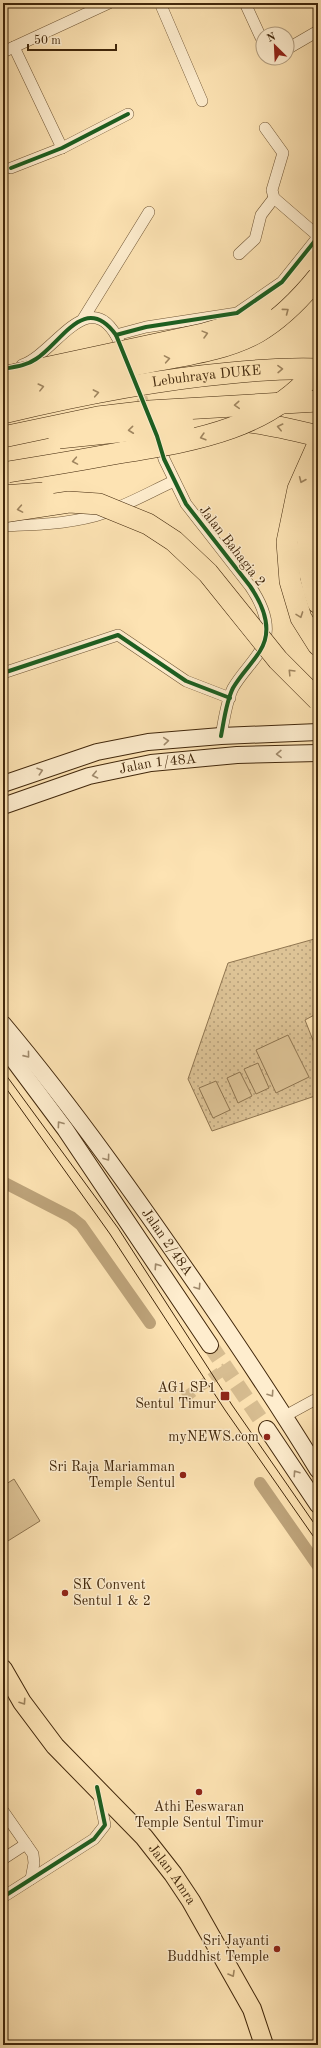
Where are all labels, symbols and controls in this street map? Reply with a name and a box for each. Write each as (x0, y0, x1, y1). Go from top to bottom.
scale bar (28, 26, 116, 52)
north arrow (255, 26, 295, 66)
text: N (265, 31, 278, 45)
text: 50 m (34, 34, 61, 47)
one-way arrow (282, 309, 289, 316)
one-way arrow (202, 330, 209, 338)
one-way arrow (164, 355, 171, 364)
street label: Lebuhraya DUKE (151, 363, 262, 390)
one-way arrow (277, 365, 283, 374)
one-way arrow (37, 383, 44, 392)
one-way arrow (93, 389, 99, 397)
one-way arrow (234, 401, 240, 410)
one-way arrow (277, 424, 283, 432)
one-way arrow (128, 425, 134, 434)
one-way arrow (200, 432, 207, 441)
one-way arrow (72, 456, 78, 465)
one-way arrow (299, 476, 307, 483)
street label: Jalan Bahagia 2 (196, 503, 268, 589)
one-way arrow (17, 504, 23, 513)
one-way arrow (296, 611, 304, 618)
one-way arrow (288, 669, 296, 677)
one-way arrow (163, 736, 169, 745)
one-way arrow (276, 750, 282, 758)
street label: Jalan 1/48A (118, 752, 197, 777)
one-way arrow (36, 767, 43, 776)
one-way arrow (91, 770, 98, 778)
one-way arrow (23, 1050, 30, 1057)
one-way arrow (58, 1121, 65, 1128)
one-way arrow (102, 1153, 109, 1160)
street label: Jalan 2/48A (139, 1206, 195, 1278)
one-way arrow (154, 1263, 162, 1270)
one-way arrow (193, 1283, 201, 1290)
place label: AG1 SP1 Sentul Timur (135, 1381, 216, 1411)
marker: AG1 SP1 Sentul Timur (219, 1390, 231, 1402)
one-way arrow (266, 1390, 273, 1397)
place label: myNEWS.com (168, 1430, 259, 1444)
marker: myNEWS.com (262, 1432, 272, 1442)
place label: Sri Raja Mariamman Temple Sentul (49, 1460, 175, 1490)
marker: Sri Raja Mariamman Temple Sentul (178, 1470, 188, 1480)
one-way arrow (293, 1470, 301, 1477)
place label: SK Convent Sentul 1 & 2 (73, 1578, 151, 1608)
marker: SK Convent Sentul 1 & 2 (60, 1588, 70, 1598)
one-way arrow (18, 1698, 26, 1705)
marker: Athi Eeswaran Temple Sentul Timur (194, 1787, 204, 1797)
place label: Athi Eeswaran Temple Sentul Timur (135, 1800, 264, 1830)
street label: Jalan Amra (145, 1841, 198, 1907)
place label: Sri Jayanti Buddhist Temple (167, 1934, 269, 1964)
marker: Sri Jayanti Buddhist Temple (272, 1944, 282, 1954)
one-way arrow (227, 1970, 234, 1977)

